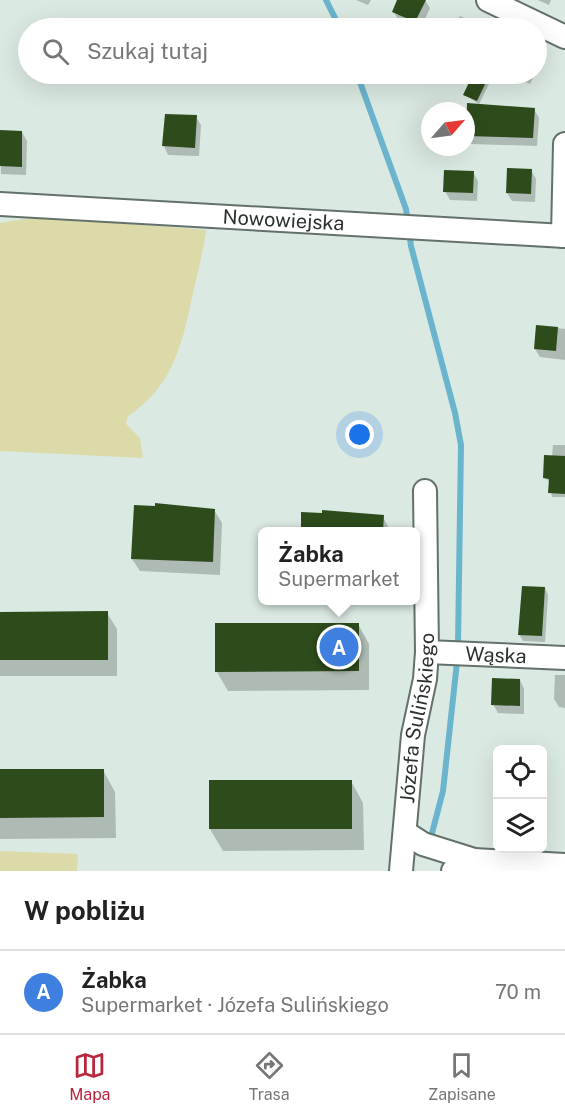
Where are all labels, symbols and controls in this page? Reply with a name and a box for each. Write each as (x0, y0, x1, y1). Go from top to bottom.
search box (18, 18, 547, 84)
icon: search (39, 35, 72, 68)
text: Szukaj tutaj (87, 38, 208, 64)
north arrow (421, 102, 475, 156)
street label: Nowowiejska (222, 205, 345, 235)
your location (345, 420, 374, 449)
popup (258, 527, 420, 605)
text: Żabka (278, 541, 344, 567)
text: Supermarket (278, 567, 400, 591)
pin: A (320, 624, 358, 670)
street label: Józefa Sulińskiego (395, 633, 439, 804)
street label: Wąska (465, 642, 527, 668)
map controls (493, 745, 547, 853)
button: locate (493, 745, 547, 799)
button: layers (493, 799, 547, 853)
text: W pobliżu (24, 895, 145, 926)
text: Żabka (81, 967, 147, 993)
text: A (36, 980, 51, 1004)
text: 70 m (495, 980, 541, 1004)
text: Supermarket · Józefa Sulińskiego (81, 993, 389, 1017)
tab: Mapa (69, 1049, 110, 1104)
tab: Trasa (249, 1049, 290, 1104)
tab: Zapisane (428, 1049, 496, 1104)

